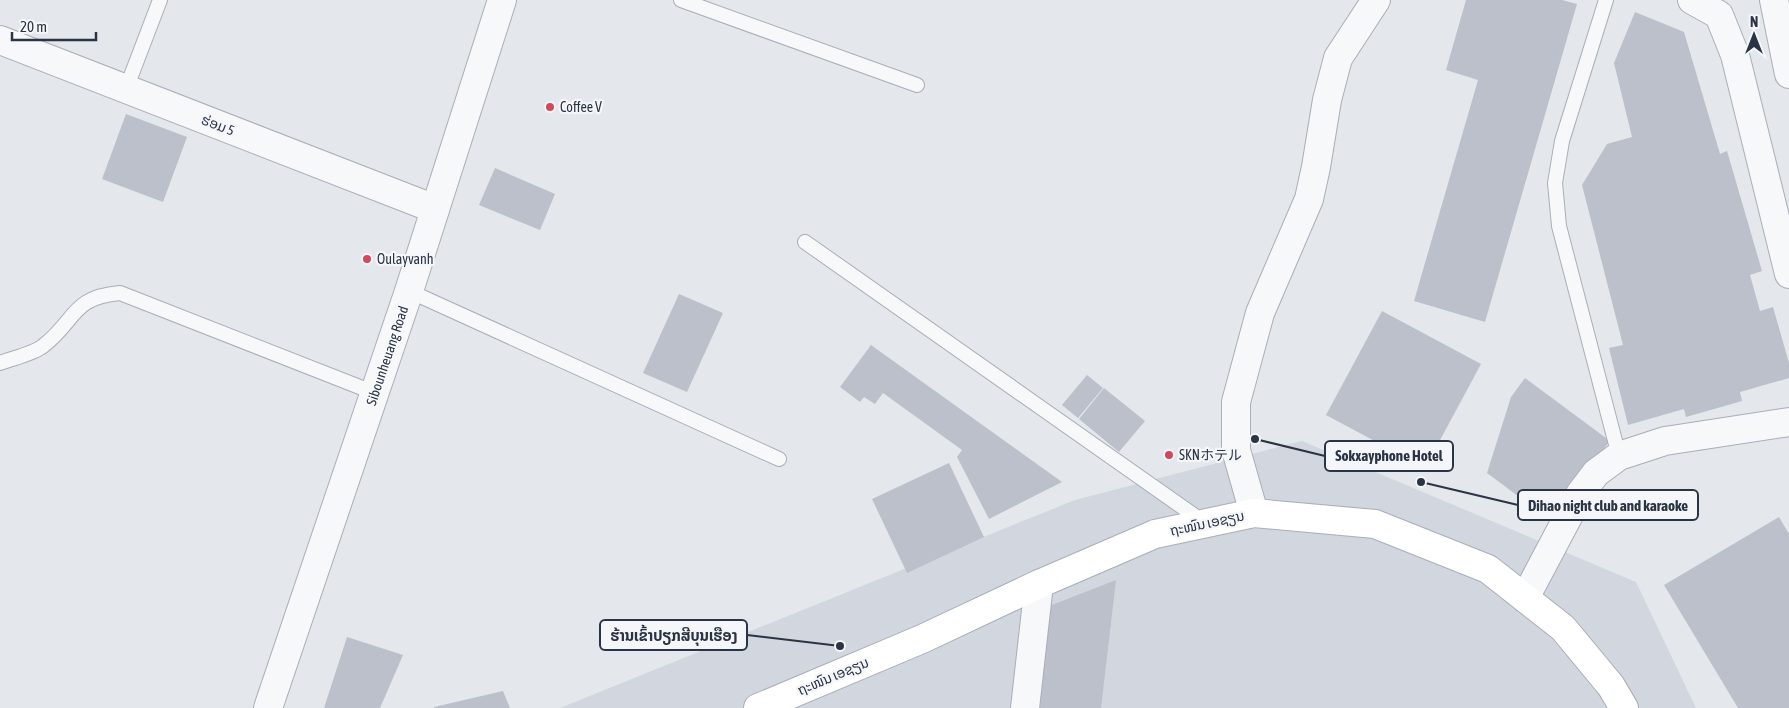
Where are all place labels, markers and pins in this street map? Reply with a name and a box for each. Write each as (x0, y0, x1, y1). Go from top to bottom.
place label: Coffee V (560, 99, 602, 115)
marker: Coffee V (544, 101, 556, 113)
place label: Oulayvanh (377, 251, 434, 267)
marker: Oulayvanh (361, 253, 373, 265)
callout: Sokxayphone Hotel (1325, 441, 1453, 471)
place label: SKNホテル (1179, 447, 1242, 463)
marker: SKNホテル (1163, 449, 1175, 461)
callout: Dihao night club and karaoke (1518, 490, 1698, 520)
callout: ຮ້ານເຂົ້າປຽກສີບຸນເຮືອງ (600, 620, 747, 650)

